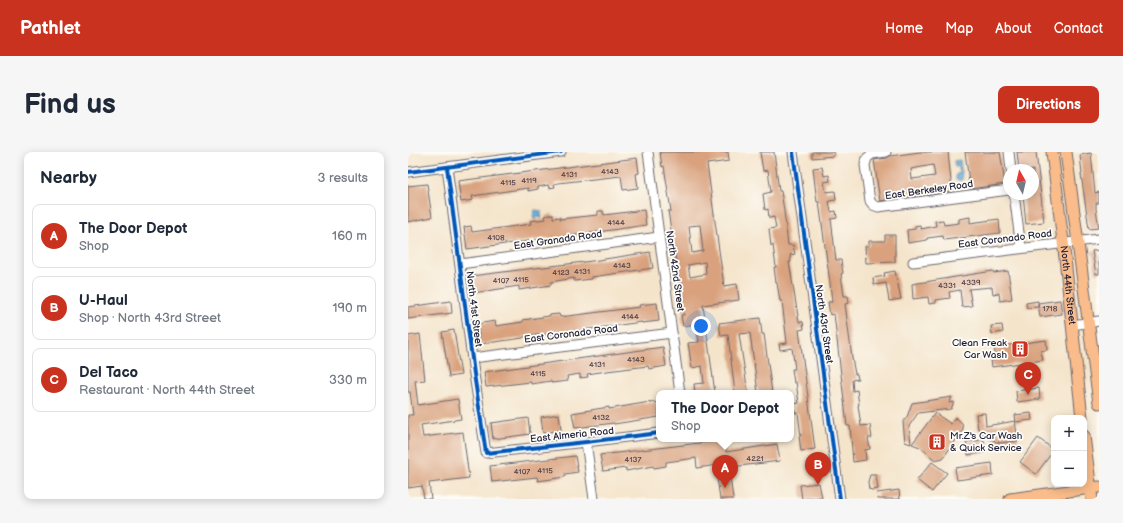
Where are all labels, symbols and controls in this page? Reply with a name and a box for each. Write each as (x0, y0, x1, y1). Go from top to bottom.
text: Pathlet (20, 17, 81, 40)
text: Home (885, 20, 923, 37)
text: Map (945, 20, 973, 37)
text: About (995, 20, 1032, 37)
text: Contact (1054, 20, 1103, 37)
button: Directions (998, 86, 1099, 123)
text: Find us (24, 88, 116, 121)
north arrow (1003, 164, 1039, 200)
house number: 4143 (601, 167, 619, 176)
text: Nearby (40, 168, 97, 188)
text: 3 results (317, 170, 368, 186)
house number: 4131 (561, 170, 577, 179)
house number: 4119 (521, 176, 537, 185)
house number: 4115 (500, 178, 516, 187)
street label: East Berkeley Road (884, 178, 974, 202)
house number: 4144 (607, 218, 625, 227)
text: The Door Depot (79, 219, 187, 238)
street label: East Coronado Road (957, 227, 1053, 251)
text: A (50, 228, 58, 244)
text: 160 m (332, 228, 367, 244)
street label: East Granada Road (513, 228, 603, 252)
street label: North 42nd Street (663, 230, 687, 312)
house number: 4108 (487, 233, 505, 242)
text: Shop (79, 238, 109, 254)
street label: North 44th Street (1058, 245, 1078, 325)
house number: 4143 (613, 261, 631, 270)
house number: 4131 (574, 267, 590, 276)
house number: 4123 (552, 268, 570, 277)
street label: North 41st Street (463, 270, 485, 348)
house number: 4115 (513, 275, 529, 284)
house number: 4107 (493, 276, 509, 285)
house number: 4339 (961, 278, 981, 287)
house number: 4331 (938, 281, 956, 290)
street label: North 43rd Street (813, 284, 835, 364)
text: U-Haul (79, 291, 128, 310)
text: B (49, 300, 59, 316)
text: 190 m (333, 300, 367, 316)
house number: 1718 (1043, 304, 1058, 313)
text: Shop · North 43rd Street (79, 310, 221, 326)
house number: 4144 (621, 312, 639, 321)
your location (691, 316, 711, 336)
street label: East Coronado Road (523, 322, 619, 346)
place label: Clean Freak Car Wash (952, 337, 1007, 361)
building icon: Clean Freak Car Wash (1010, 339, 1030, 359)
house number: 4143 (627, 355, 645, 364)
house number: 4131 (589, 360, 605, 369)
pin: C (1015, 362, 1041, 395)
text: Del Taco (79, 363, 138, 382)
house number: 4115 (530, 369, 546, 378)
text: C (49, 372, 59, 388)
text: 330 m (329, 372, 367, 388)
text: Restaurant · North 44th Street (79, 382, 255, 398)
popup (656, 390, 794, 442)
text: The Door Depot (671, 399, 779, 418)
house number: 4132 (592, 413, 610, 422)
map controls (1051, 415, 1087, 487)
button: + (1051, 415, 1087, 451)
text: Shop (671, 418, 701, 434)
street label: East Almeria Road (530, 425, 615, 445)
place label: Mr.Z's Car Wash & Quick Service (950, 430, 1023, 454)
building icon: Mr.Z's Car Wash & Quick Service (927, 432, 947, 452)
button: − (1051, 451, 1087, 487)
pin: B (805, 452, 831, 485)
house number: 4221 (746, 454, 764, 463)
house number: 4137 (625, 455, 641, 464)
pin: A (712, 455, 738, 488)
house number: 4115 (537, 466, 553, 475)
house number: 4107 (514, 467, 530, 476)

